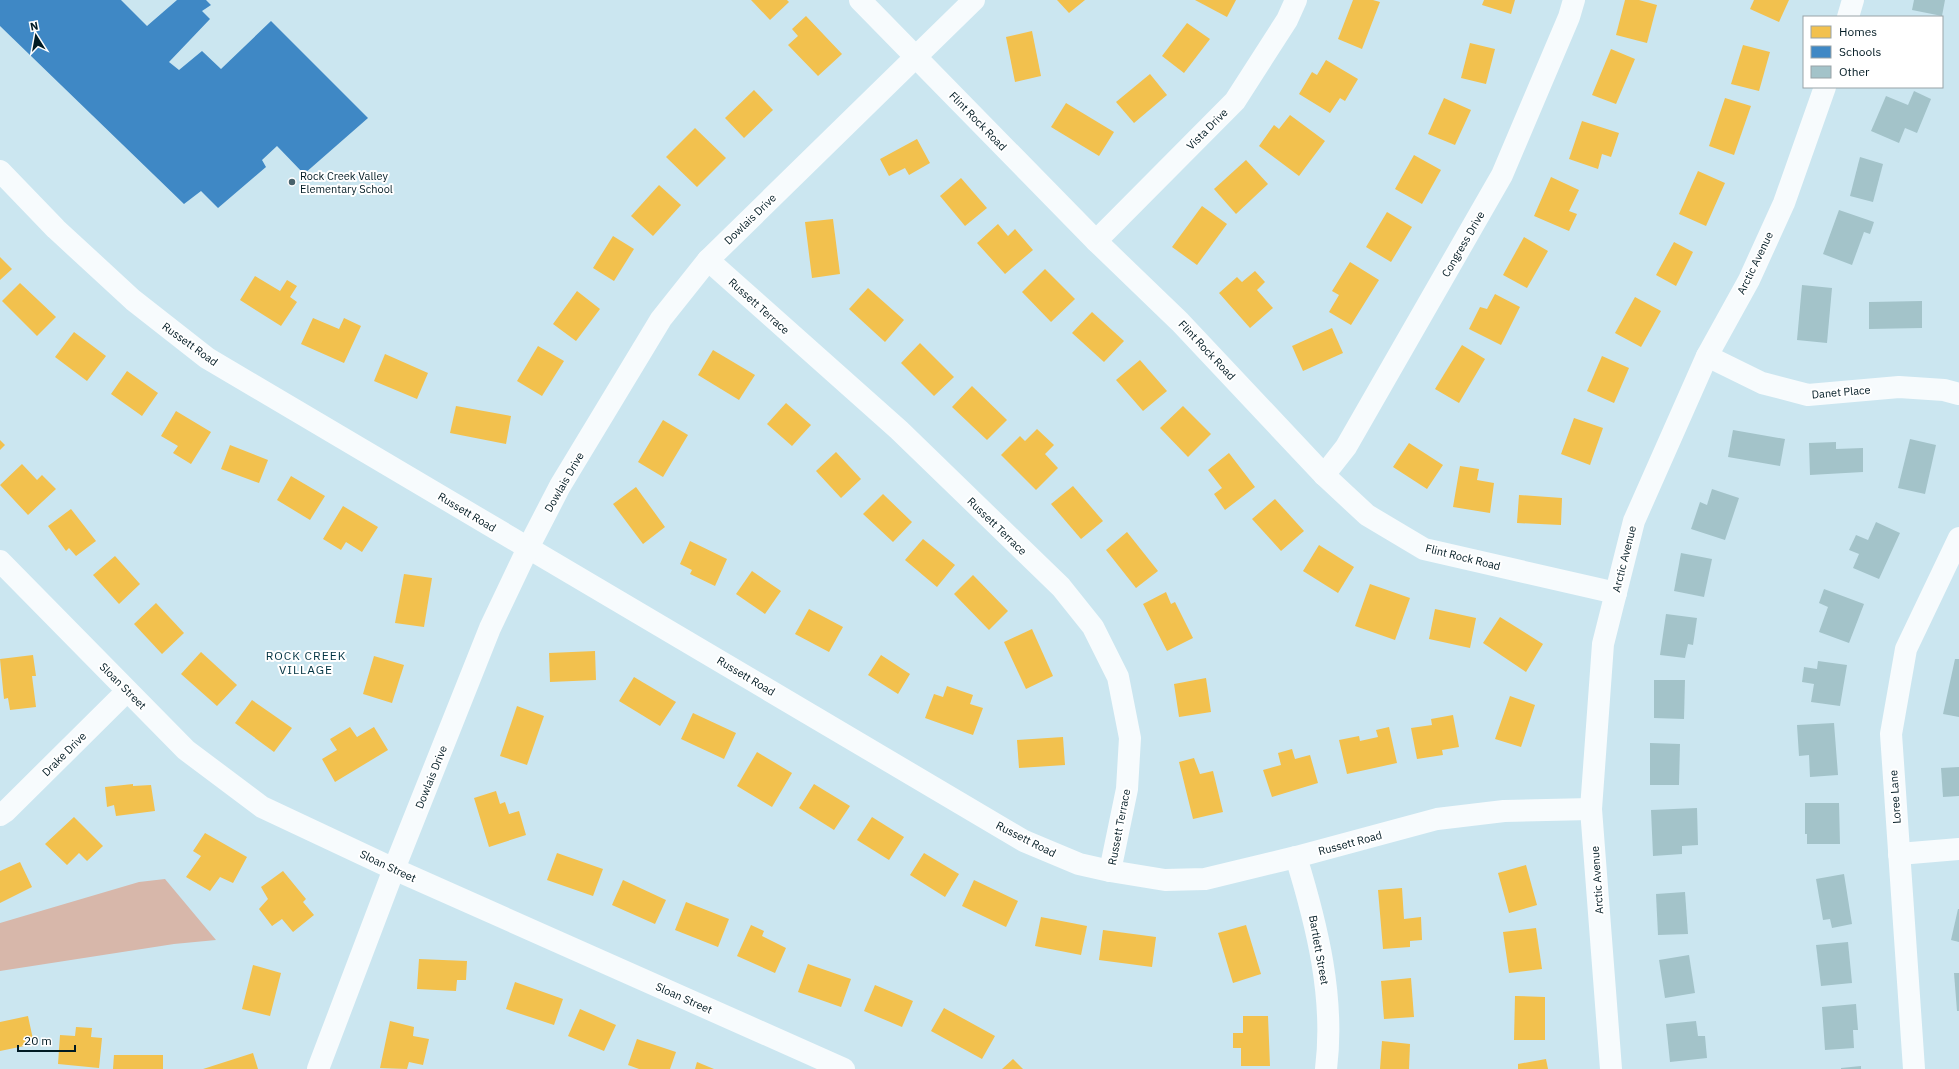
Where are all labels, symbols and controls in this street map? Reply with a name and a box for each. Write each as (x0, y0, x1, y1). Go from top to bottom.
north arrow (16, 16, 56, 56)
legend (1803, 16, 1943, 88)
text: N (29, 19, 39, 34)
text: Homes (1839, 24, 1877, 39)
text: Schools (1839, 44, 1882, 59)
text: Other (1839, 64, 1870, 79)
street label: Flint Rock Road (946, 88, 1010, 154)
street label: Vista Drive (1183, 105, 1231, 153)
place label: Rock Creek Valley Elementary School (300, 169, 393, 196)
marker: Rock Creek Valley Elementary School (287, 177, 297, 187)
street label: Dowlais Drive (721, 191, 779, 247)
street label: Congress Drive (1438, 209, 1488, 279)
street label: Arctic Avenue (1734, 229, 1776, 297)
street label: Russett Terrace (726, 275, 792, 337)
street label: Flint Rock Road (1176, 317, 1238, 383)
street label: Russett Road (159, 319, 221, 369)
street label: Danet Place (1811, 382, 1871, 402)
street label: Dowlais Drive (541, 449, 587, 515)
street label: Russett Road (435, 489, 499, 535)
street label: Russett Terrace (964, 494, 1030, 558)
street label: Arctic Avenue (1609, 524, 1639, 594)
street label: Flint Rock Road (1424, 541, 1502, 573)
district label: ROCK CREEK VILLAGE (266, 648, 346, 677)
street label: Russett Road (714, 653, 778, 699)
street label: Sloan Street (97, 660, 149, 712)
street label: Drake Drive (39, 729, 89, 779)
street label: Dowlais Drive (412, 743, 450, 811)
street label: Loree Lane (1886, 770, 1904, 824)
street label: Russett Terrace (1105, 788, 1133, 866)
street label: Russett Road (994, 818, 1058, 860)
street label: Russett Road (1317, 828, 1383, 858)
street label: Arctic Avenue (1588, 846, 1606, 914)
street label: Sloan Street (358, 847, 418, 885)
street label: Bartlett Street (1306, 914, 1332, 986)
street label: Sloan Street (654, 979, 715, 1017)
scale bar (18, 1027, 75, 1053)
text: 20 m (24, 1033, 52, 1048)

